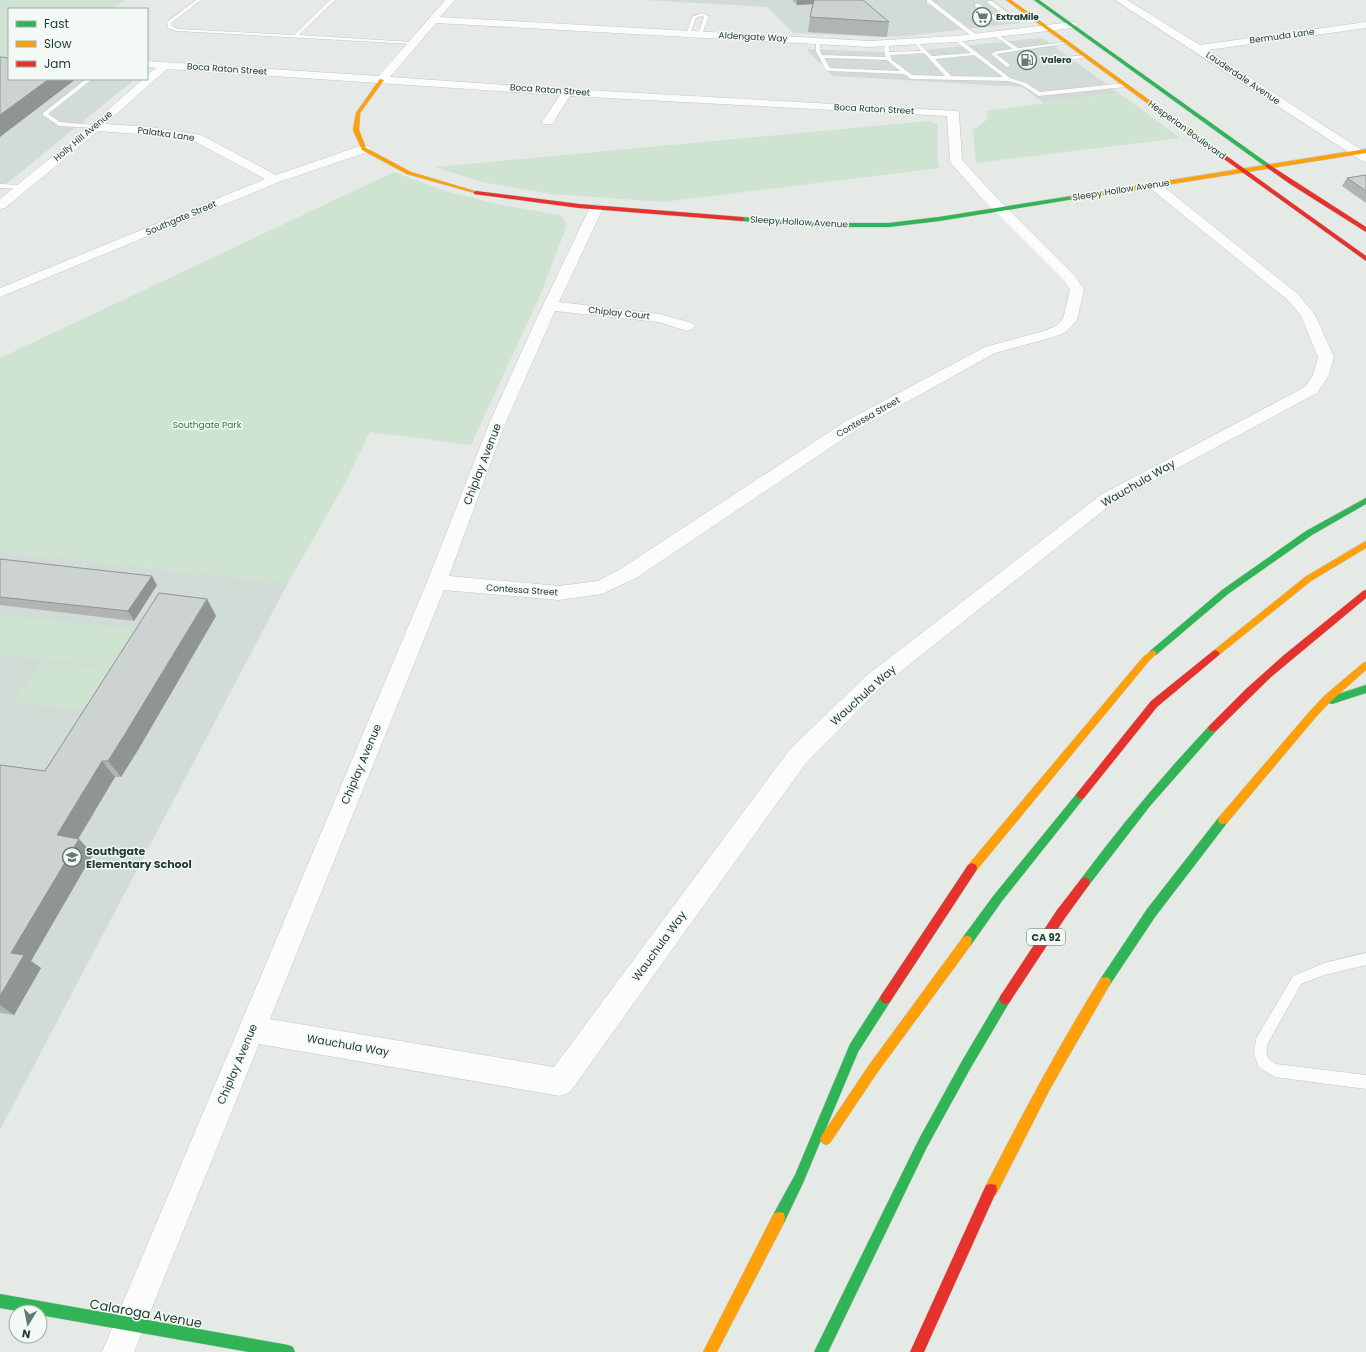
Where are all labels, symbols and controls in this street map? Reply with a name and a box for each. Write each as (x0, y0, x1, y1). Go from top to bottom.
supermarket icon: ExtraMile (971, 6, 993, 28)
legend (8, 8, 148, 80)
place label: ExtraMile (996, 11, 1039, 23)
text: Fast (44, 15, 69, 32)
street label: Bermuda Lane (1249, 25, 1316, 46)
street label: Aldengate Way (718, 29, 788, 45)
text: Slow (44, 35, 72, 52)
fuel station icon: Valero (1016, 49, 1038, 71)
street label: Lauderdale Avenue (1204, 49, 1283, 108)
place label: Valero (1041, 54, 1072, 66)
text: Jam (44, 55, 71, 72)
street label: Boca Raton Street (187, 60, 267, 78)
street label: Boca Raton Street (510, 81, 590, 99)
street label: Hesperian Boulevard (1146, 98, 1228, 162)
street label: Boca Raton Street (834, 101, 914, 117)
street label: Holly Hill Avenue (51, 108, 115, 164)
street label: Palatka Lane (137, 124, 196, 144)
street label: Sleepy Hollow Avenue (1072, 176, 1171, 204)
street label: Southgate Street (144, 198, 218, 238)
street label: Sleepy Hollow Avenue (750, 213, 849, 231)
street label: Chiplay Court (588, 304, 650, 322)
street label: Contessa Street (834, 394, 902, 440)
park label: Southgate Park (173, 419, 242, 431)
street label: Chiplay Avenue (459, 421, 505, 507)
street label: Wauchula Way (1098, 455, 1179, 511)
street label: Contessa Street (486, 582, 558, 598)
street label: Wauchula Way (827, 661, 900, 729)
street label: Chiplay Avenue (337, 721, 385, 807)
place label: Southgate Elementary School (86, 843, 192, 872)
school or university icon: Southgate Elementary School (61, 846, 83, 868)
street label: Wauchula Way (628, 907, 690, 984)
road number: CA 92 (1027, 929, 1065, 945)
street label: Chiplay Avenue (213, 1021, 261, 1107)
street label: Wauchula Way (306, 1030, 391, 1060)
street label: Calaroga Avenue (88, 1294, 204, 1333)
north arrow (8, 1304, 48, 1344)
text: N (21, 1325, 32, 1342)

